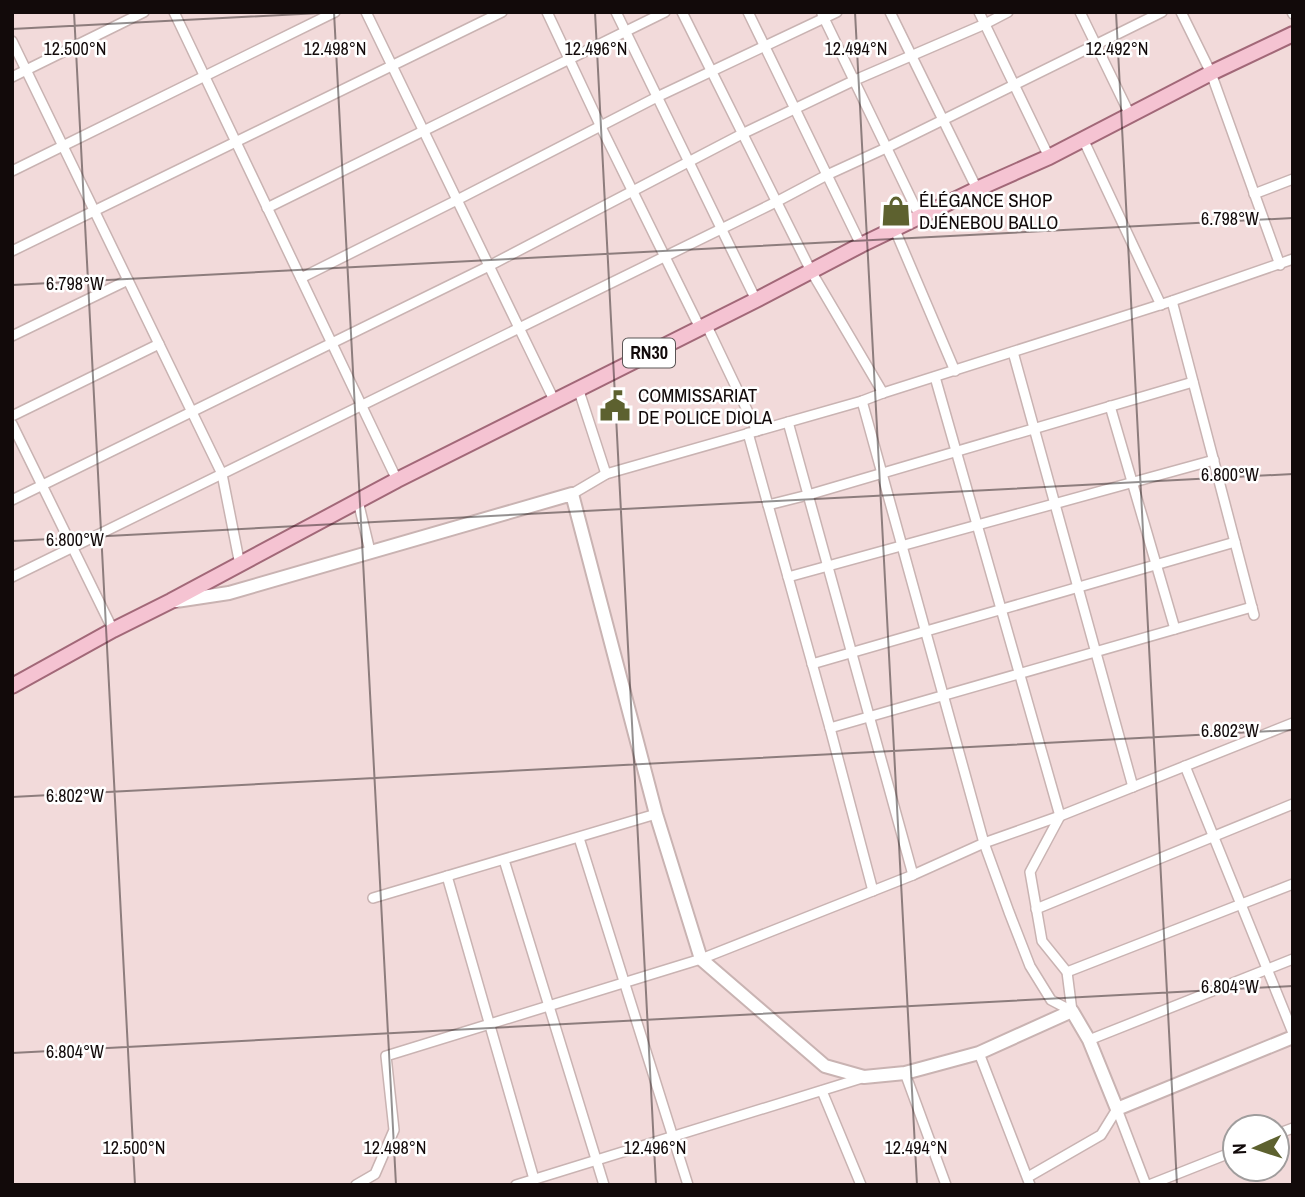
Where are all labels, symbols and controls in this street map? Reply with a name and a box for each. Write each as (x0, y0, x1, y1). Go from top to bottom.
text: 12.500°N (44, 36, 107, 61)
text: 12.498°N (304, 36, 367, 61)
text: 12.496°N (565, 36, 628, 61)
text: 12.494°N (825, 36, 888, 61)
text: 12.492°N (1086, 36, 1149, 61)
place label: ÉLÉGANCE SHOP DJÉNEBOU BALLO (919, 187, 1058, 235)
shop icon: ÉLÉGANCE SHOP DJÉNEBOU BALLO (879, 194, 913, 228)
text: 6.798°W (1201, 206, 1259, 231)
text: 6.798°W (46, 271, 104, 296)
road number: RN30 (623, 338, 675, 368)
place label: COMMISSARIAT DE POLICE DIOLA (638, 382, 773, 430)
public building icon: COMMISSARIAT DE POLICE DIOLA (598, 389, 632, 423)
text: 6.800°W (1201, 462, 1259, 487)
text: 6.800°W (46, 527, 104, 552)
text: 6.802°W (1201, 718, 1259, 743)
text: 6.802°W (46, 783, 104, 808)
text: 6.804°W (1201, 974, 1259, 999)
text: 6.804°W (46, 1039, 104, 1064)
north arrow (1221, 1113, 1291, 1183)
text: 12.500°N (103, 1135, 166, 1160)
text: 12.498°N (364, 1135, 427, 1160)
text: 12.496°N (624, 1135, 687, 1160)
text: 12.494°N (885, 1135, 948, 1160)
text: N (1226, 1143, 1252, 1155)

